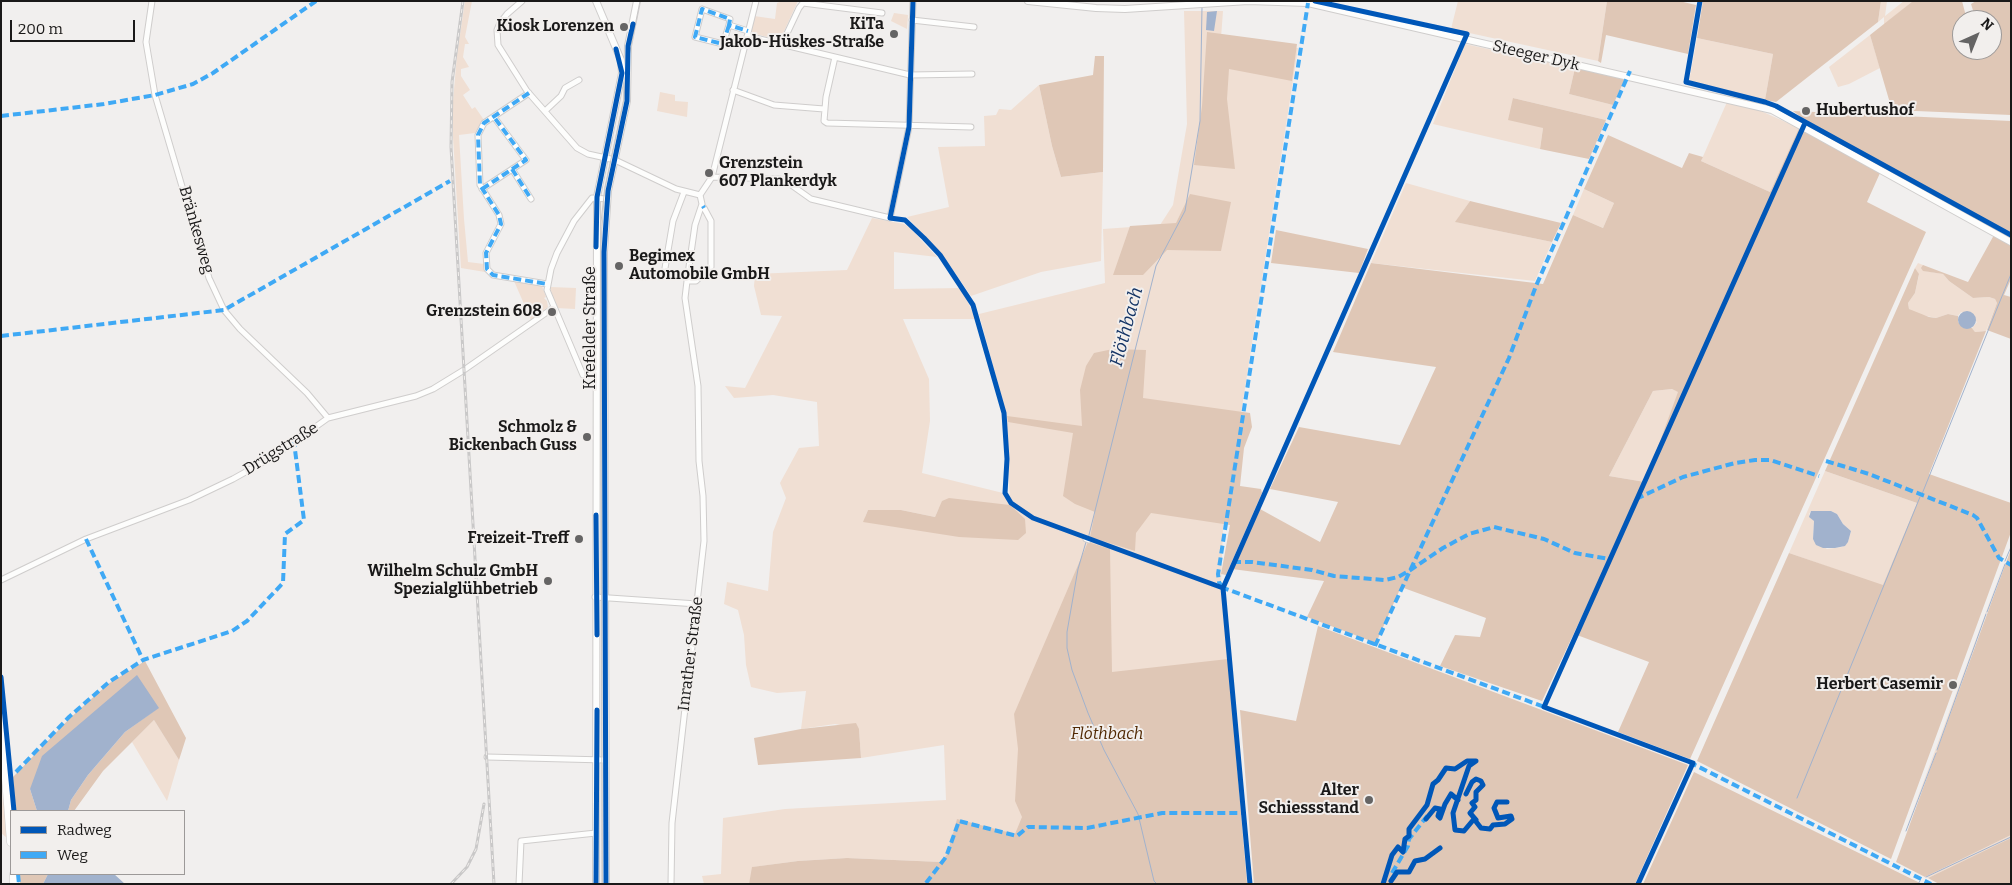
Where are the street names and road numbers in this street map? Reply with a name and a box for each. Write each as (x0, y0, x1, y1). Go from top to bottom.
street label: Steeger Dyk (1491, 37, 1581, 75)
street label: Bränkesweg (174, 184, 218, 276)
street label: Krefelder Straße (581, 266, 601, 390)
street label: Drügstraße (240, 418, 322, 480)
street label: Inrather Straße (674, 596, 708, 712)

